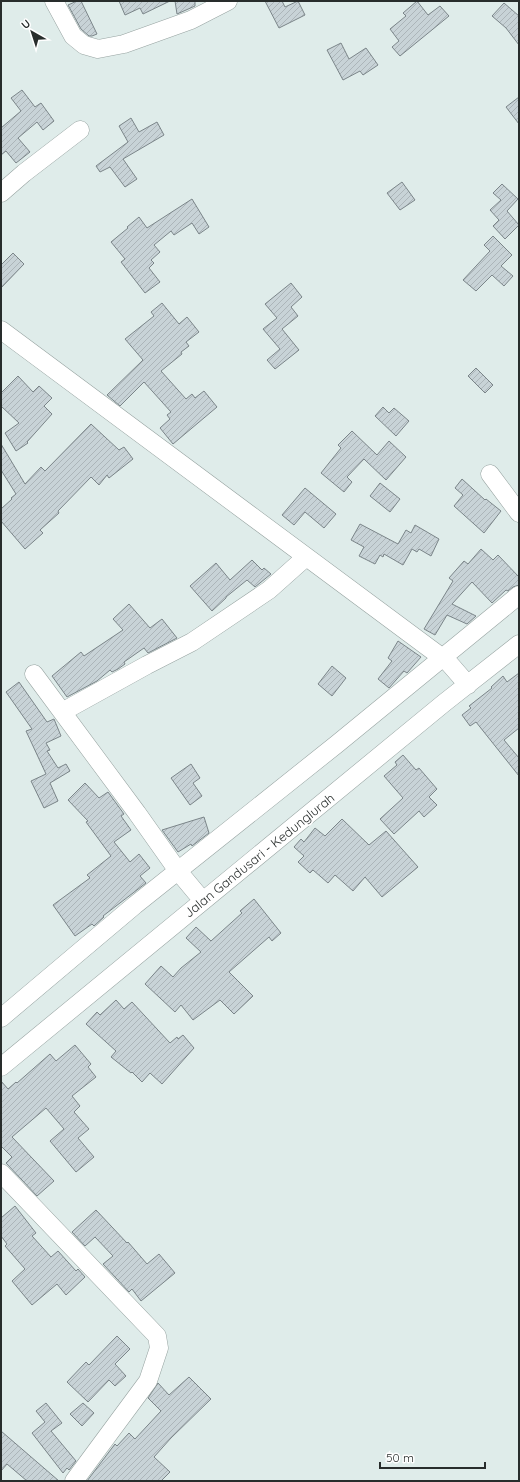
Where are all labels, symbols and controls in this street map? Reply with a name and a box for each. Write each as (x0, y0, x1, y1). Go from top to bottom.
north arrow (12, 12, 52, 52)
text: U (18, 16, 33, 32)
street label: Jalan Gandusari - Kedunglurah (181, 789, 337, 921)
scale bar (380, 1444, 485, 1470)
text: 50 m (386, 1450, 414, 1465)

